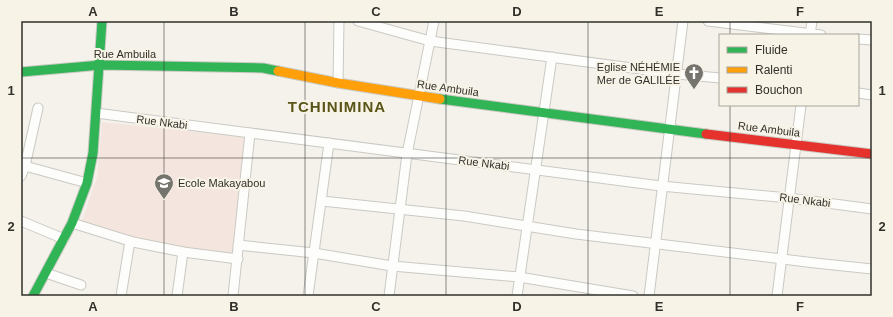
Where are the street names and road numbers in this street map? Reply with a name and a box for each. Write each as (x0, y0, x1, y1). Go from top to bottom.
street label: Rue Ambuila (94, 48, 157, 60)
street label: Rue Ambuila (416, 78, 481, 98)
street label: Rue Nkabi (136, 113, 188, 131)
street label: Rue Ambuila (737, 119, 802, 139)
street label: Rue Nkabi (458, 154, 510, 172)
street label: Rue Nkabi (779, 191, 831, 209)

